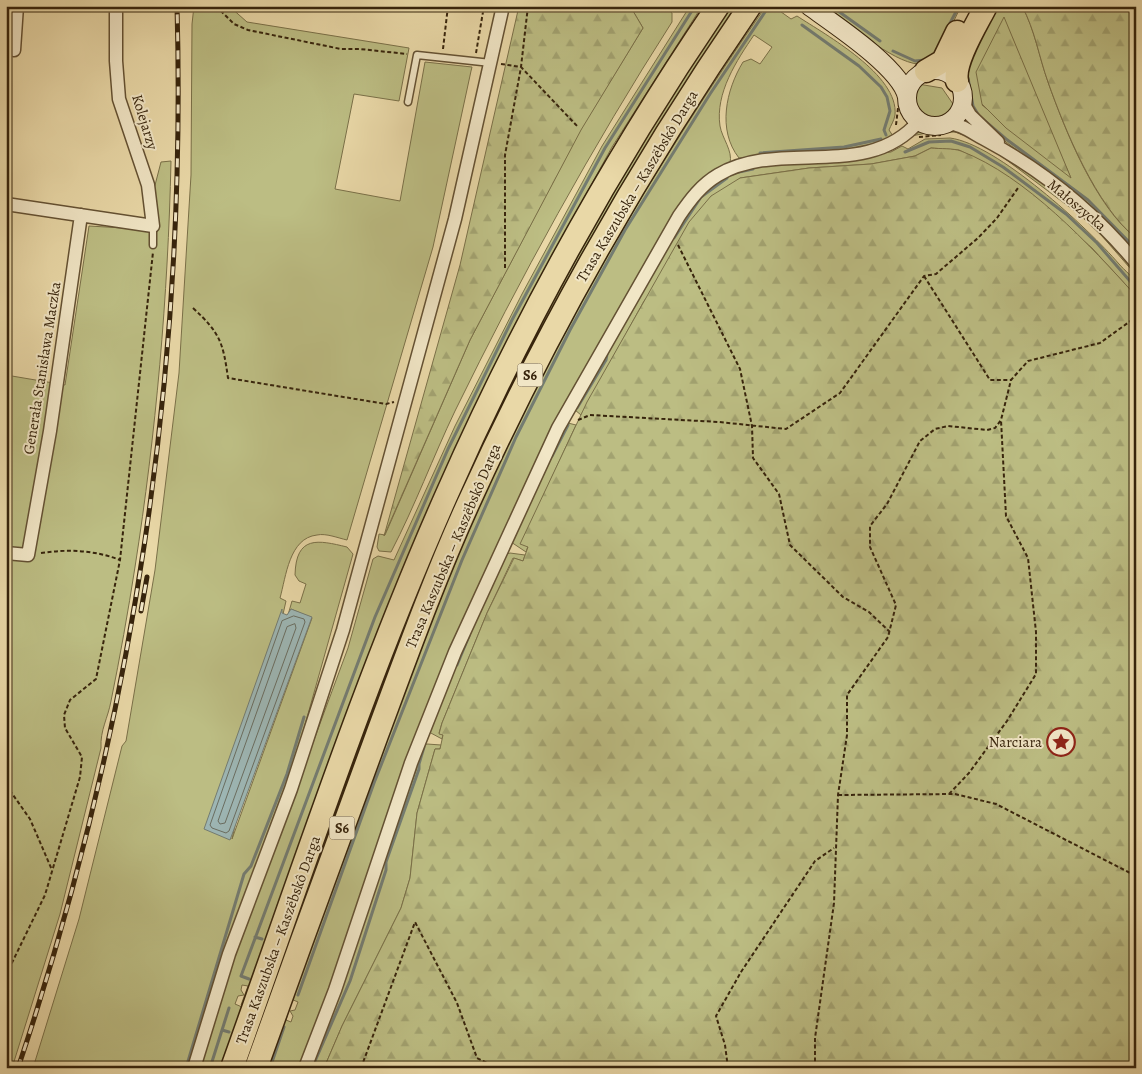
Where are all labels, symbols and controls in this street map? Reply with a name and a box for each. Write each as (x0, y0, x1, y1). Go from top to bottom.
street label: Trasa Kaszubska – Kaszëbskô Darga (572, 86, 702, 286)
street label: Kolejarzy (127, 92, 163, 152)
street label: Małoszycka (1043, 175, 1111, 235)
street label: Generała Stanisława Maczka (18, 280, 66, 456)
road number: S6 (518, 364, 542, 386)
street label: Trasa Kaszubska – Kaszëbskô Darga (401, 441, 505, 651)
place icon: Narciara (1046, 727, 1076, 757)
place label: Narciara (989, 732, 1042, 752)
road number: S6 (330, 816, 354, 840)
street label: Trasa Kaszubska – Kaszëbskô Darga (231, 833, 325, 1047)

